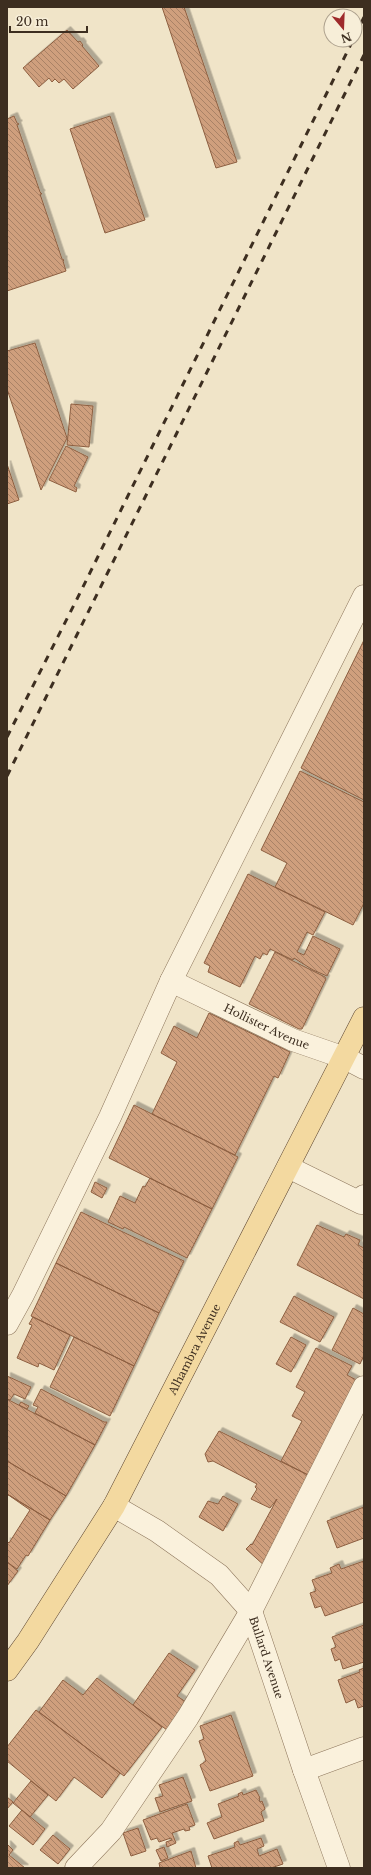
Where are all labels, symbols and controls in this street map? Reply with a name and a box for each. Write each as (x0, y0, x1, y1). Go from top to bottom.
scale bar (10, 8, 87, 34)
north arrow (323, 8, 363, 48)
text: 20 m (16, 14, 48, 29)
text: N (338, 29, 353, 46)
street label: Hollister Avenue (221, 1001, 311, 1052)
street label: Alhambra Avenue (165, 1301, 223, 1398)
street label: Bullard Avenue (246, 1614, 287, 1701)

